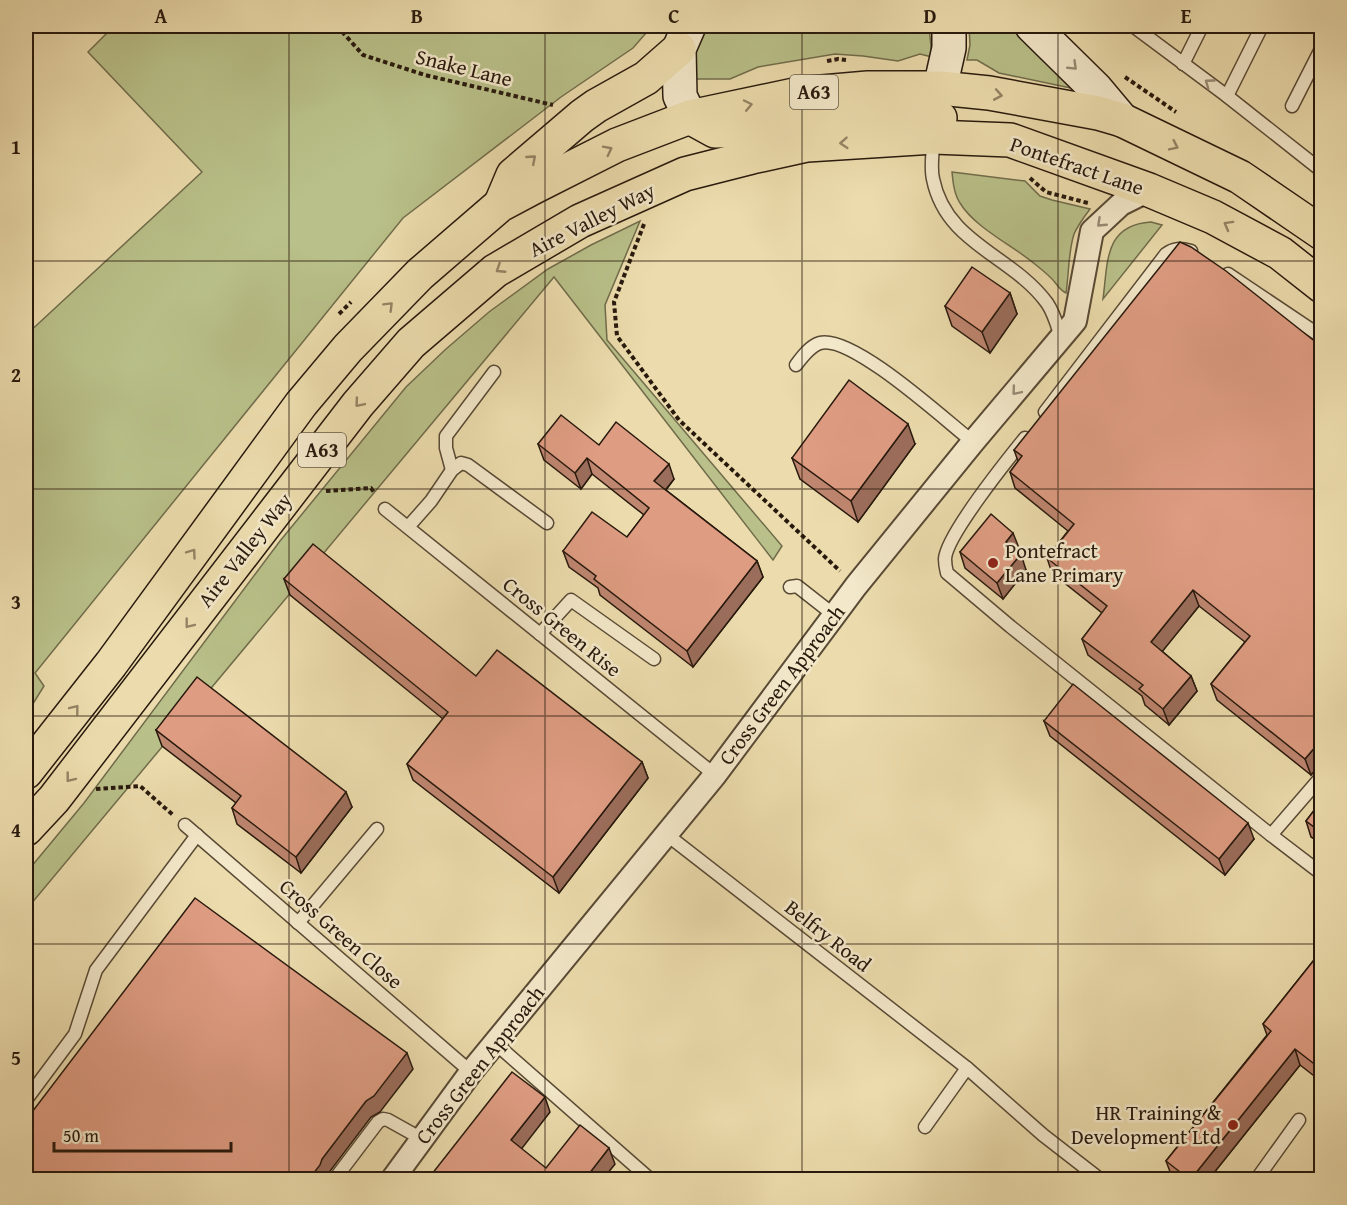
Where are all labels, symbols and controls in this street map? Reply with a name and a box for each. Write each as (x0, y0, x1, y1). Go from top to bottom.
text: A (155, 1, 168, 30)
text: B (411, 1, 423, 30)
text: C (668, 1, 680, 30)
text: D (923, 1, 937, 30)
text: E (1181, 1, 1192, 30)
street label: Snake Lane (413, 41, 516, 95)
one-way arrow (1066, 59, 1077, 70)
road number: A63 (790, 75, 838, 109)
one-way arrow (1205, 79, 1216, 90)
one-way arrow (992, 88, 1002, 101)
one-way arrow (742, 99, 752, 112)
street label: Pontefract Lane (1006, 128, 1148, 203)
text: 1 (11, 132, 21, 161)
one-way arrow (840, 136, 849, 149)
one-way arrow (1168, 138, 1179, 150)
one-way arrow (601, 145, 612, 157)
one-way arrow (525, 155, 536, 166)
street label: Aire Valley Way (523, 174, 661, 265)
one-way arrow (1098, 216, 1108, 227)
one-way arrow (1224, 221, 1235, 232)
one-way arrow (496, 262, 507, 273)
one-way arrow (381, 302, 392, 313)
text: 2 (11, 360, 21, 389)
one-way arrow (1012, 384, 1023, 395)
one-way arrow (356, 396, 367, 407)
road number: A63 (298, 433, 346, 467)
street label: Aire Valley Way (190, 485, 300, 614)
place label: Pontefract Lane Primary (1005, 535, 1124, 590)
one-way arrow (184, 549, 195, 560)
marker: Pontefract Lane Primary (986, 556, 1000, 570)
street label: Cross Green Rise (496, 569, 628, 684)
text: 3 (11, 587, 21, 616)
street label: Cross Green Approach (711, 598, 852, 771)
one-way arrow (185, 617, 196, 628)
one-way arrow (67, 705, 78, 716)
one-way arrow (66, 772, 77, 783)
text: 4 (11, 815, 21, 844)
street label: Cross Green Close (273, 871, 410, 996)
street label: Belfry Road (779, 892, 879, 980)
street label: Cross Green Approach (408, 979, 552, 1151)
text: 5 (11, 1043, 21, 1072)
place label: HR Training & Development Ltd (1071, 1097, 1222, 1152)
scale bar (54, 1115, 231, 1153)
marker: HR Training & Development Ltd (1226, 1118, 1240, 1132)
text: 50 m (63, 1122, 99, 1149)

